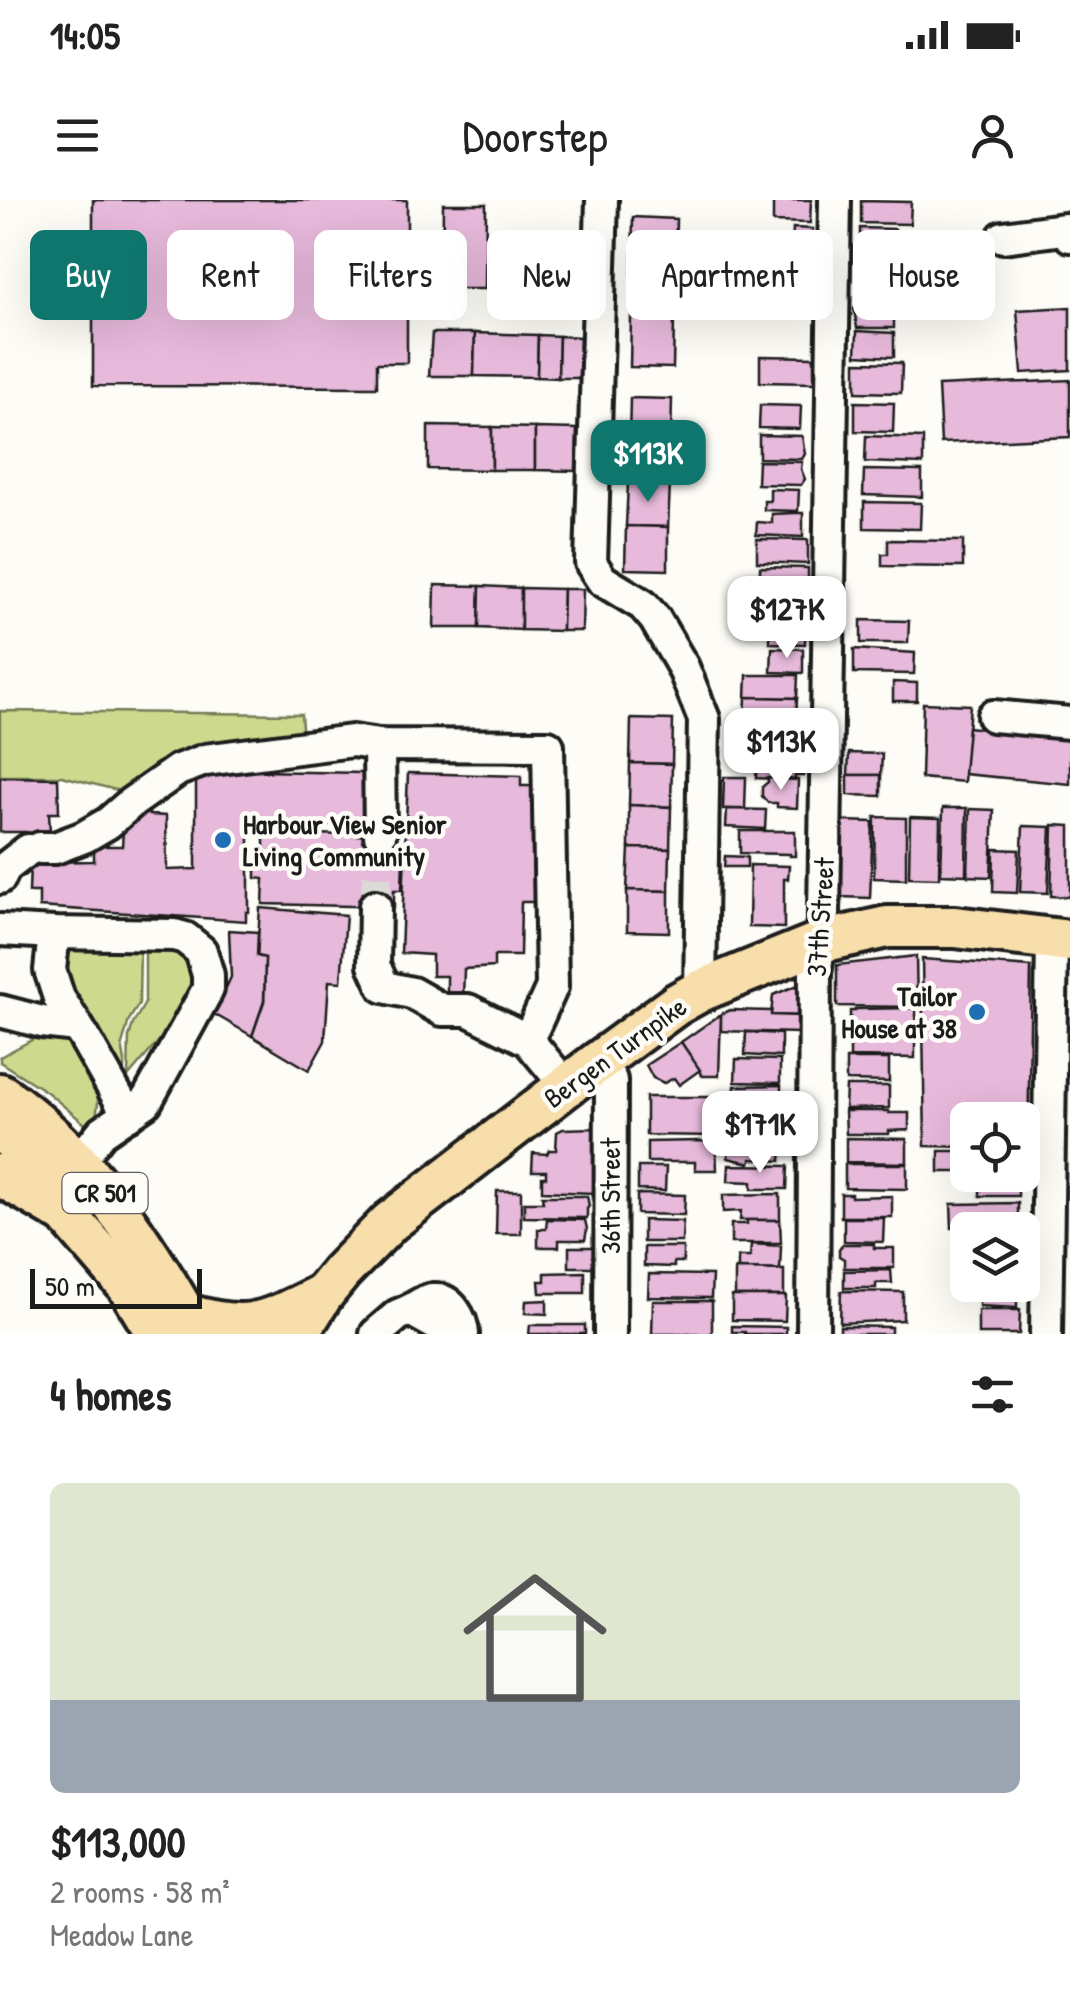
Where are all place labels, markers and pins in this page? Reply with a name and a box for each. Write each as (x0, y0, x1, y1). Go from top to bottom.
pin: $113K (578, 420, 718, 505)
pin: $127K (717, 576, 857, 661)
pin: $113K (711, 708, 851, 793)
place label: Harbour View Senior Living Community (243, 805, 447, 876)
marker: Harbour View Senior Living Community (212, 829, 234, 851)
place label: Tailor House at 38 (841, 977, 957, 1047)
marker: Tailor House at 38 (966, 1001, 988, 1023)
pin: $171K (690, 1091, 830, 1176)

